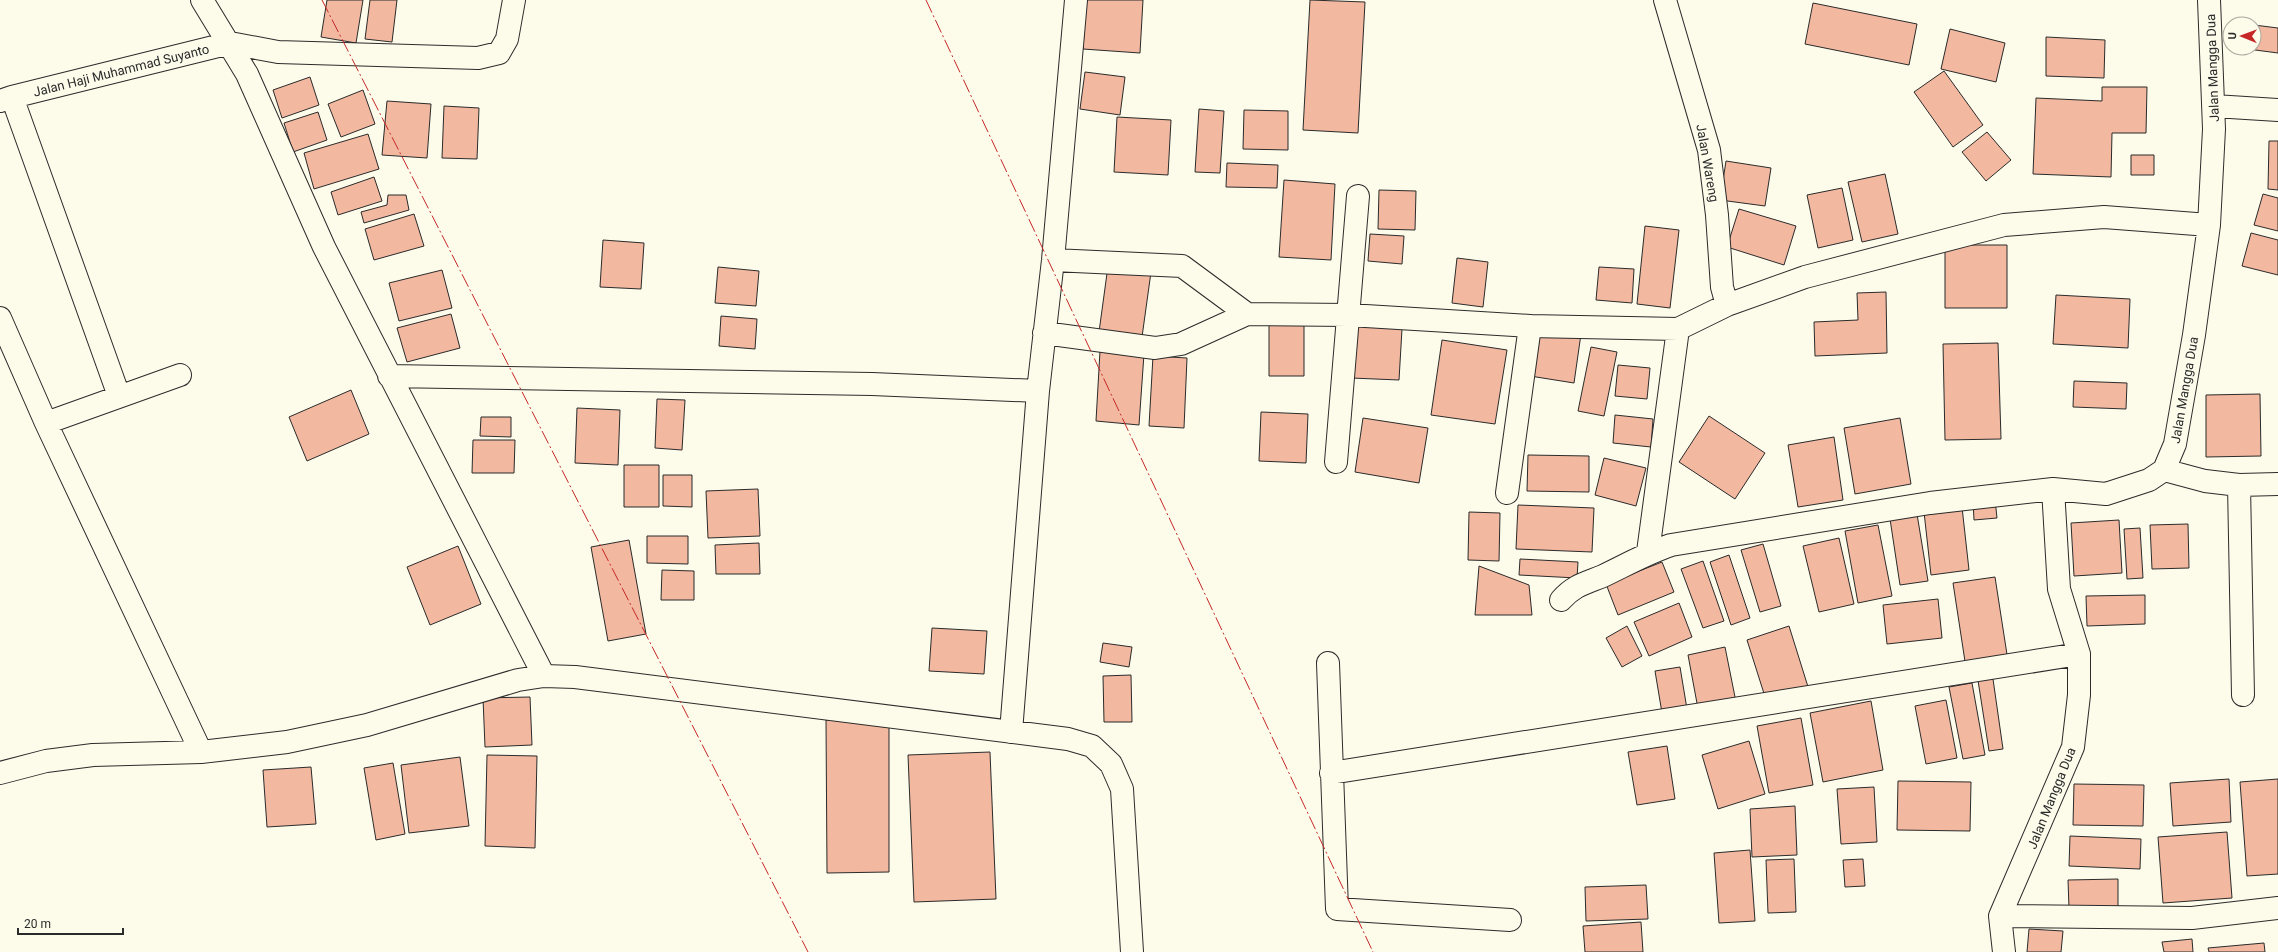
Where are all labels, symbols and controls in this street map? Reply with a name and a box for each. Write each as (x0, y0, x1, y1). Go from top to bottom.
street label: Jalan Mangga Dua (2203, 14, 2222, 122)
north arrow (2222, 16, 2262, 56)
text: U (2226, 32, 2239, 40)
street label: Jalan Haji Muhammad Suyanto (32, 41, 211, 100)
street label: Jalan Wareng (1693, 123, 1722, 203)
street label: Jalan Mangga Dua (2168, 336, 2201, 445)
street label: Jalan Mangga Dua (2024, 745, 2079, 851)
scale bar (18, 910, 123, 936)
text: 20 m (24, 917, 51, 931)

